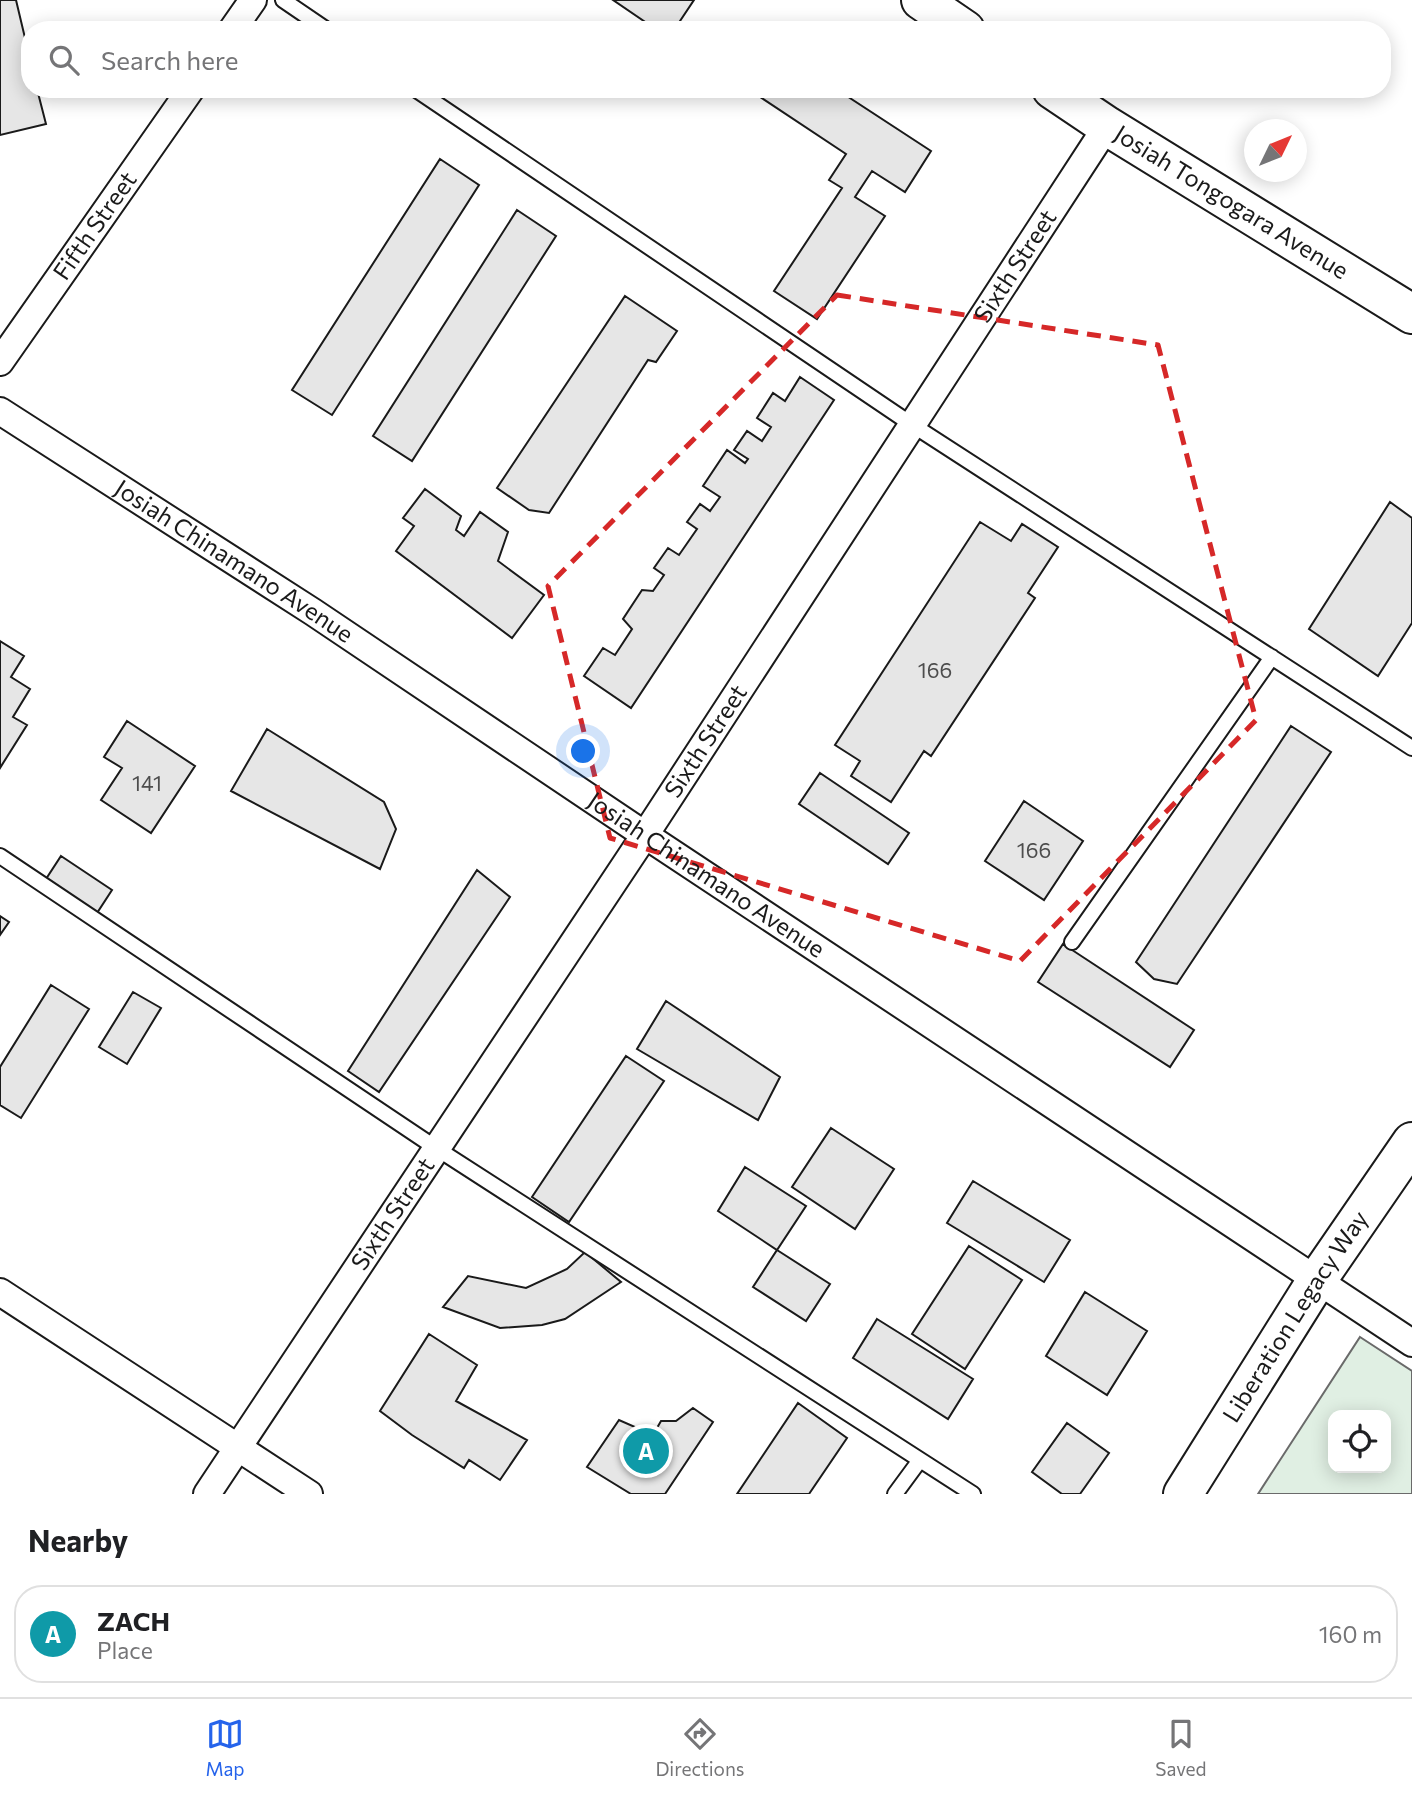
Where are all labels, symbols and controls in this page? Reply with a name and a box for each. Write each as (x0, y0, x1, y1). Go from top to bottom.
search box (21, 21, 1391, 98)
icon: search (45, 41, 83, 79)
text: Search here (101, 44, 239, 75)
street label: Josiah Tongogara Avenue (1109, 118, 1354, 284)
north arrow (1244, 119, 1307, 182)
street label: Fifth Street (46, 165, 142, 285)
street label: Sixth Street (967, 203, 1062, 328)
street label: Josiah Chinamano Avenue (110, 473, 359, 648)
house number: 166 (918, 657, 952, 682)
street label: Sixth Street (657, 678, 752, 803)
your location (566, 734, 600, 768)
house number: 141 (132, 770, 162, 795)
street label: Josiah Chinamano Avenue (583, 785, 831, 963)
house number: 166 (1017, 837, 1051, 862)
street label: Sixth Street (344, 1151, 440, 1275)
street label: Liberation Legacy Way (1216, 1205, 1373, 1427)
map controls (1328, 1410, 1391, 1473)
button: locate (1328, 1410, 1391, 1473)
pin: A (623, 1425, 669, 1477)
text: Nearby (28, 1521, 128, 1558)
text: ZACH (97, 1605, 170, 1636)
text: A (45, 1620, 61, 1648)
text: 160 m (1319, 1620, 1382, 1648)
text: Place (97, 1636, 153, 1664)
tab: Map (205, 1715, 245, 1780)
tab: Directions (655, 1715, 745, 1780)
tab: Saved (1155, 1715, 1207, 1780)

